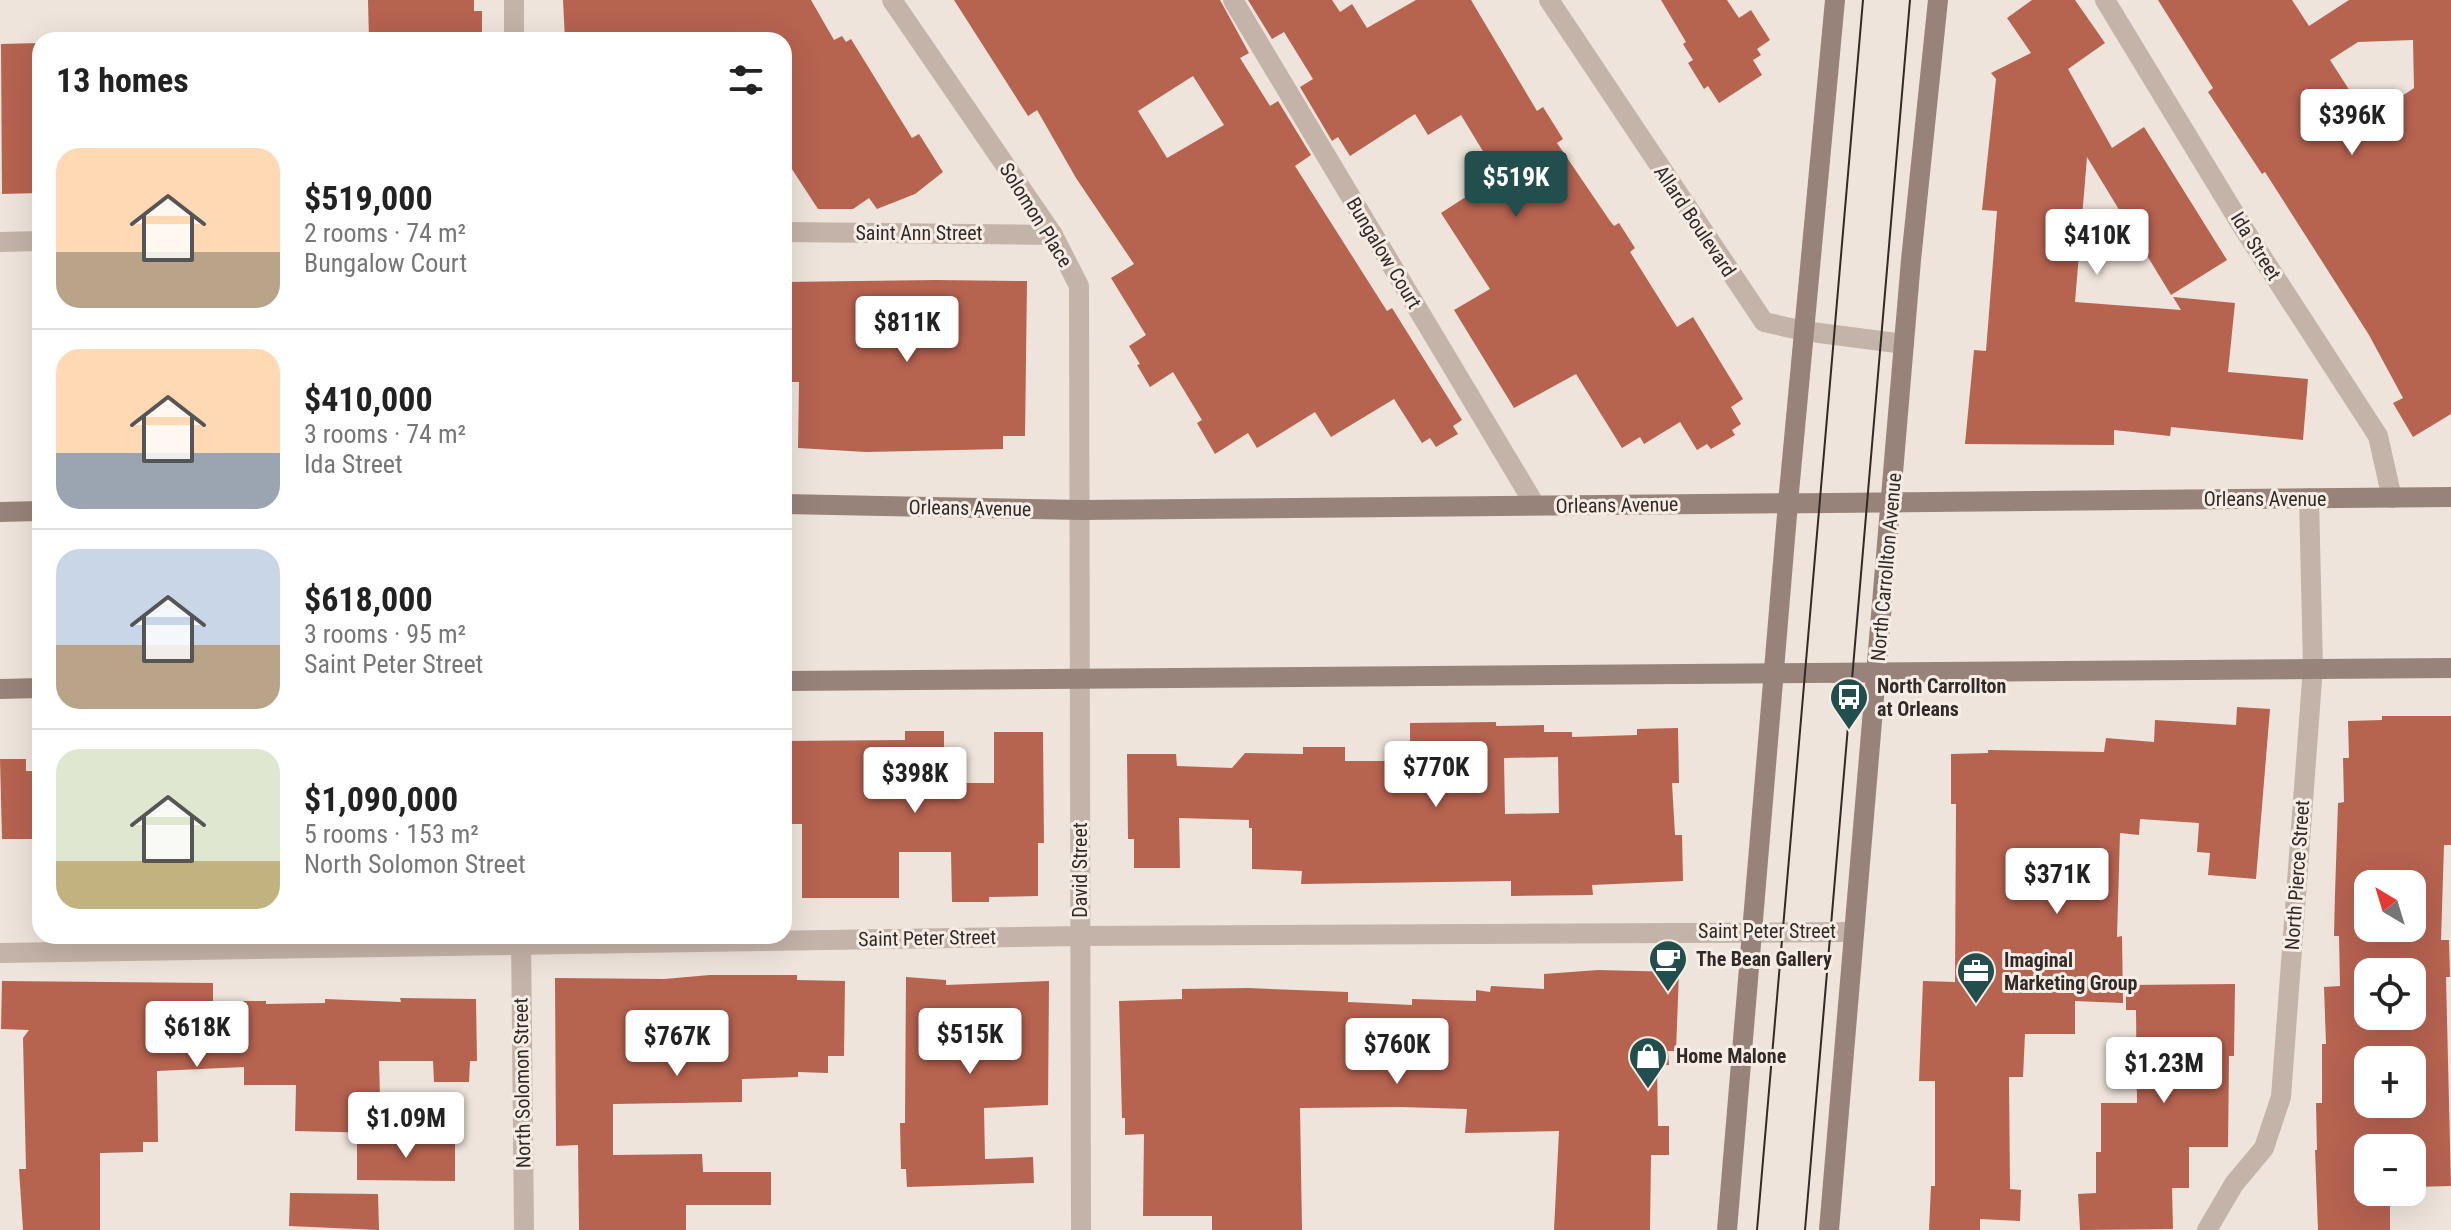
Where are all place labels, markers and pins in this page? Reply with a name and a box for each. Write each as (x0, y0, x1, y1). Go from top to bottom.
pin: $396K (2296, 89, 2408, 157)
pin: $519K (1460, 151, 1572, 219)
pin: $410K (2041, 209, 2153, 277)
pin: $811K (851, 296, 963, 364)
place label: North Carrollton at Orleans (1877, 674, 2006, 721)
bus stop icon: North Carrollton at Orleans (1828, 676, 1870, 731)
pin: $770K (1380, 741, 1492, 809)
pin: $398K (859, 747, 971, 815)
pin: $371K (2001, 848, 2113, 916)
cafe icon: The Bean Gallery (1647, 938, 1689, 993)
place label: The Bean Gallery (1696, 947, 1832, 971)
place label: Imaginal Marketing Group (2004, 948, 2138, 995)
office icon: Imaginal Marketing Group (1955, 950, 1997, 1005)
pin: $618K (141, 1001, 253, 1069)
pin: $515K (914, 1008, 1026, 1076)
pin: $767K (621, 1010, 733, 1078)
pin: $760K (1341, 1018, 1453, 1086)
shop icon: Home Malone (1627, 1035, 1669, 1090)
pin: $1.23M (2099, 1037, 2229, 1105)
place label: Home Malone (1676, 1044, 1786, 1068)
pin: $1.09M (341, 1092, 471, 1160)

